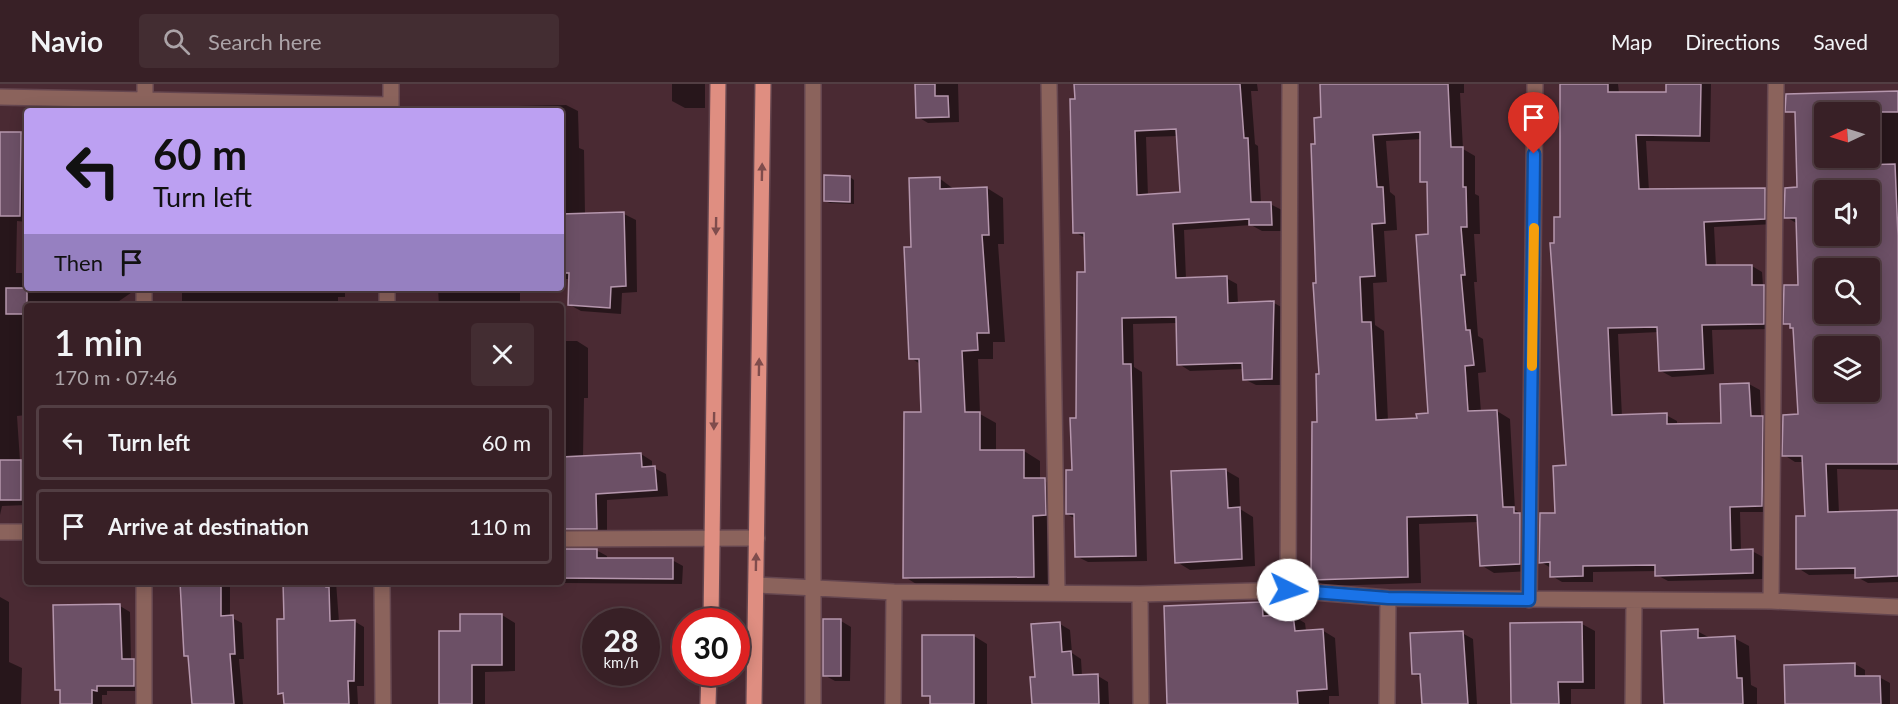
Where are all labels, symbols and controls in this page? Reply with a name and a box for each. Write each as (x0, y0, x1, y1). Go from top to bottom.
search box (139, 14, 559, 68)
text: Navio (30, 24, 103, 58)
icon: search (160, 25, 193, 58)
text: Search here (208, 28, 322, 55)
text: Map (1611, 29, 1652, 54)
text: Directions (1685, 29, 1780, 54)
text: Saved (1813, 29, 1868, 54)
pin (1508, 92, 1559, 154)
icon: arrive (1517, 101, 1550, 134)
north arrow (1814, 102, 1880, 168)
map controls (1814, 102, 1880, 402)
text: 60 m (153, 129, 247, 179)
icon: left (54, 132, 132, 210)
one-way arrow (757, 162, 766, 181)
text: Turn left (153, 180, 252, 213)
button: sound (1814, 180, 1880, 246)
one-way arrow (711, 217, 721, 236)
icon: arrive (115, 246, 148, 279)
text: Then (54, 249, 103, 276)
button: search (1814, 258, 1880, 324)
text: 1 min (54, 320, 143, 364)
button: close (471, 323, 534, 386)
button: layers (1814, 336, 1880, 402)
one-way arrow (754, 357, 764, 376)
text: 170 m · 07:46 (54, 365, 177, 389)
one-way arrow (709, 412, 719, 431)
icon: left (57, 426, 90, 459)
text: Turn left (108, 429, 190, 456)
text: 60 m (482, 429, 531, 456)
icon: arrive (57, 510, 90, 543)
text: Arrive at destination (108, 513, 309, 540)
text: 110 m (469, 513, 531, 540)
one-way arrow (751, 552, 761, 571)
position arrow (1256, 558, 1320, 622)
speed limit sign: 30 (672, 608, 750, 686)
text: 28 (604, 622, 638, 658)
text: km/h (603, 653, 639, 671)

